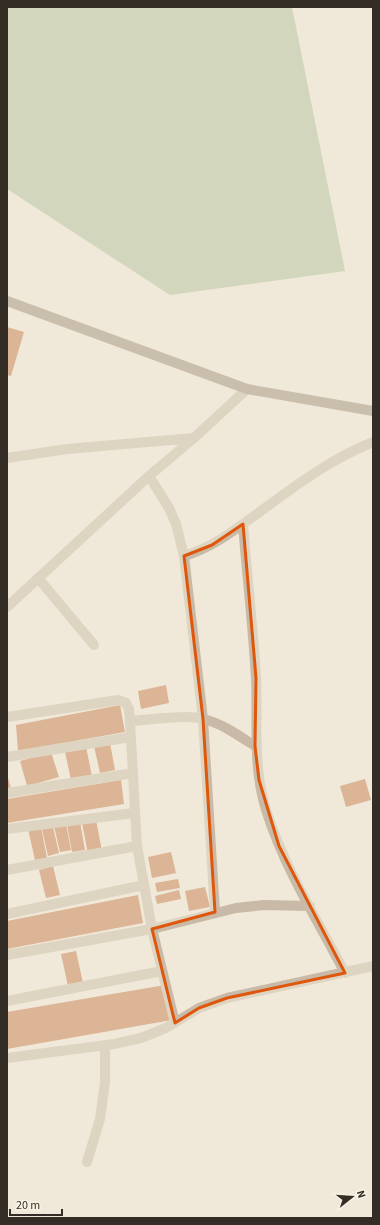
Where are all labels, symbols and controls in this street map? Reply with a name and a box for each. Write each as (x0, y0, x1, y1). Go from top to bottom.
north arrow (332, 1177, 372, 1217)
text: N (353, 1189, 369, 1200)
scale bar (10, 1191, 62, 1217)
text: 20 m (16, 1197, 40, 1214)

